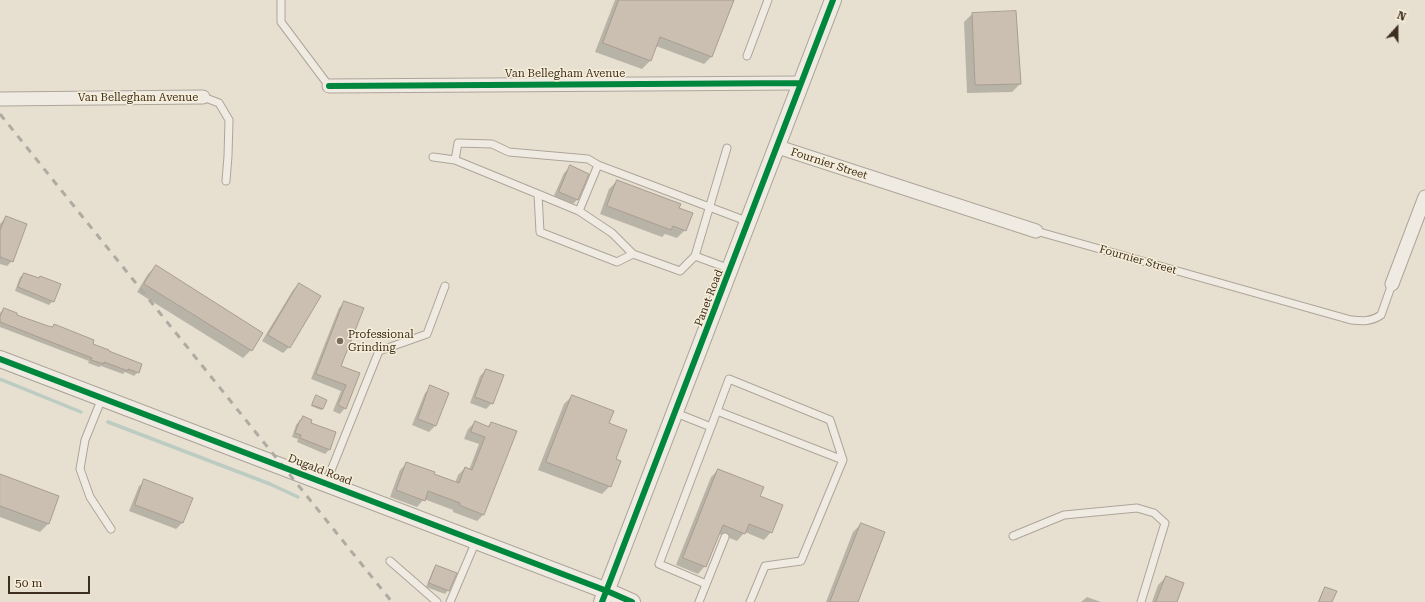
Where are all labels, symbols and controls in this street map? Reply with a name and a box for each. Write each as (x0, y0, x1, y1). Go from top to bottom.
north arrow (1377, 8, 1417, 48)
text: N (1395, 9, 1408, 24)
street label: Van Bellegham Avenue (505, 67, 625, 81)
street label: Van Bellegham Avenue (78, 91, 198, 105)
street label: Fournier Street (789, 145, 869, 183)
street label: Fournier Street (1098, 243, 1178, 277)
street label: Panet Road (692, 268, 726, 328)
place label: Professional Grinding (348, 328, 414, 354)
marker: Professional Grinding (335, 336, 345, 346)
street label: Dugald Road (286, 452, 354, 488)
scale bar (10, 568, 92, 594)
text: 50 m (15, 576, 42, 590)

